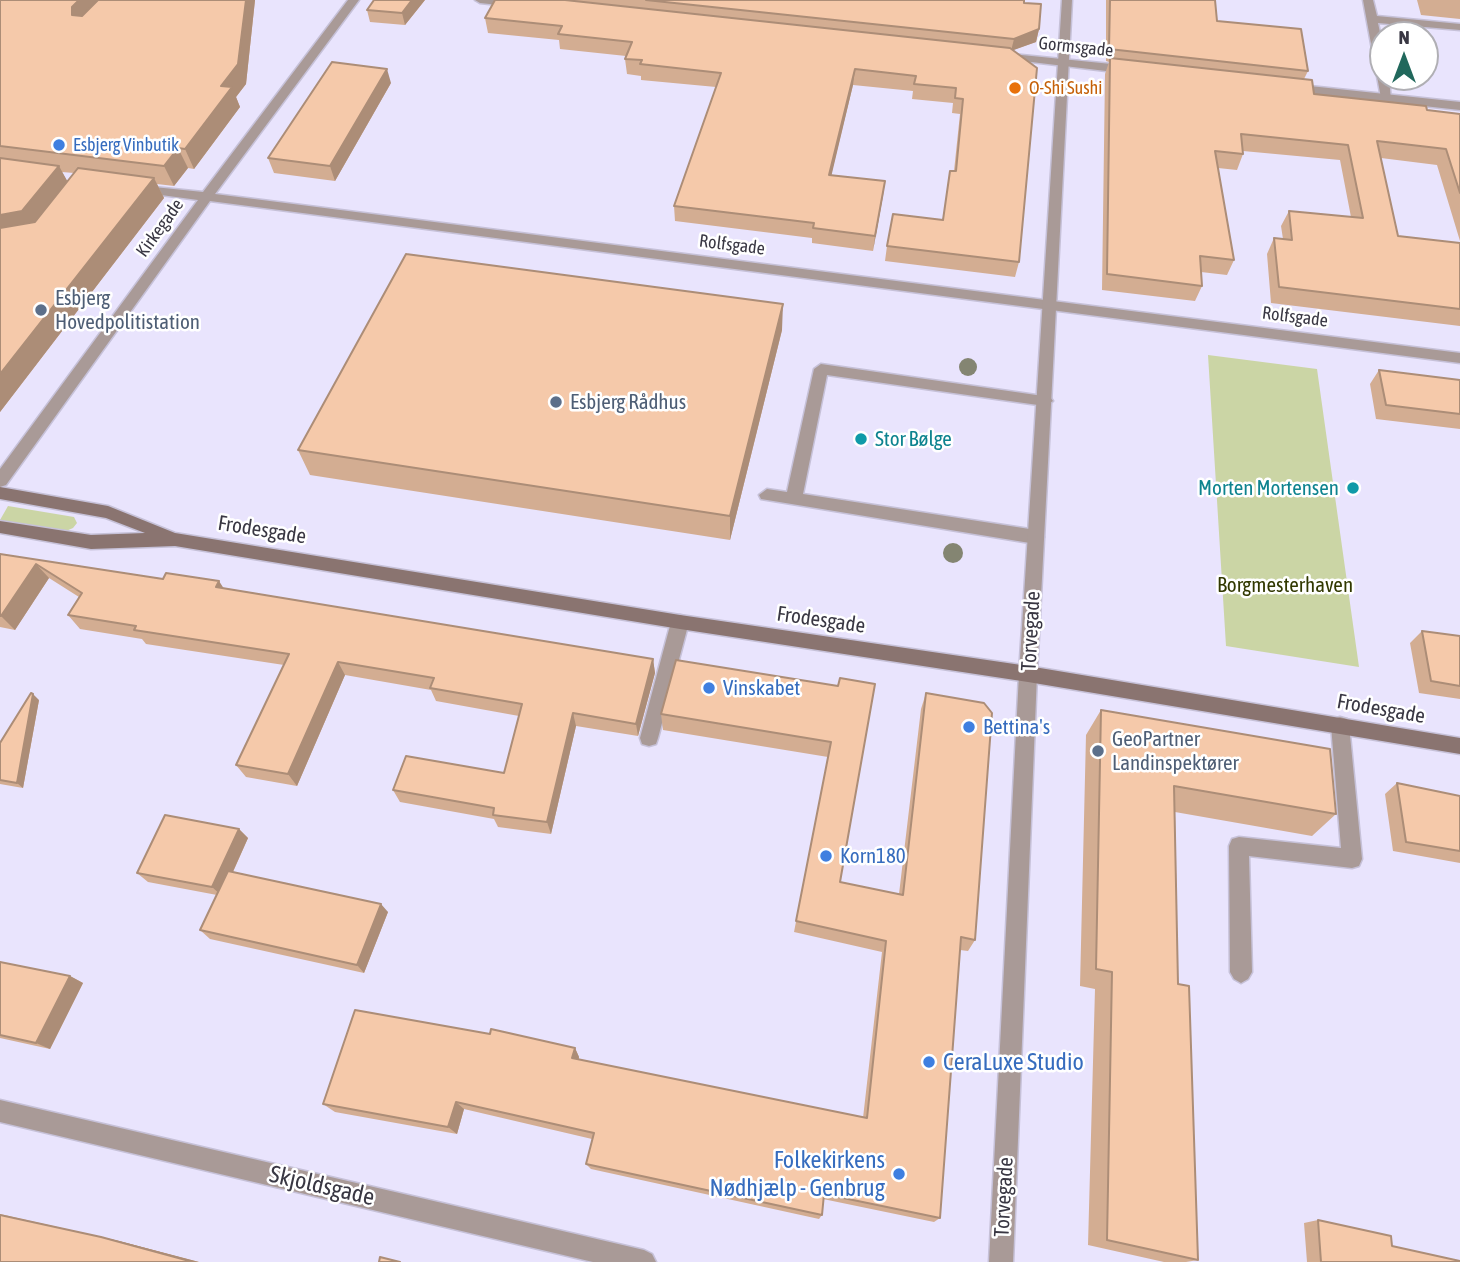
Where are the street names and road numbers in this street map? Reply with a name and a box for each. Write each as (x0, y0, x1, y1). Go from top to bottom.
street label: Gormsgade (1038, 32, 1114, 62)
street label: Kirkegade (132, 195, 188, 261)
street label: Rolfsgade (698, 230, 766, 260)
street label: Rolfsgade (1261, 302, 1329, 332)
street label: Frodesgade (216, 511, 308, 549)
street label: Torvegade (1016, 590, 1046, 672)
street label: Frodesgade (775, 601, 867, 639)
street label: Frodesgade (1335, 689, 1427, 729)
street label: Torvegade (989, 1156, 1019, 1238)
street label: Skjoldsgade (267, 1160, 377, 1212)

